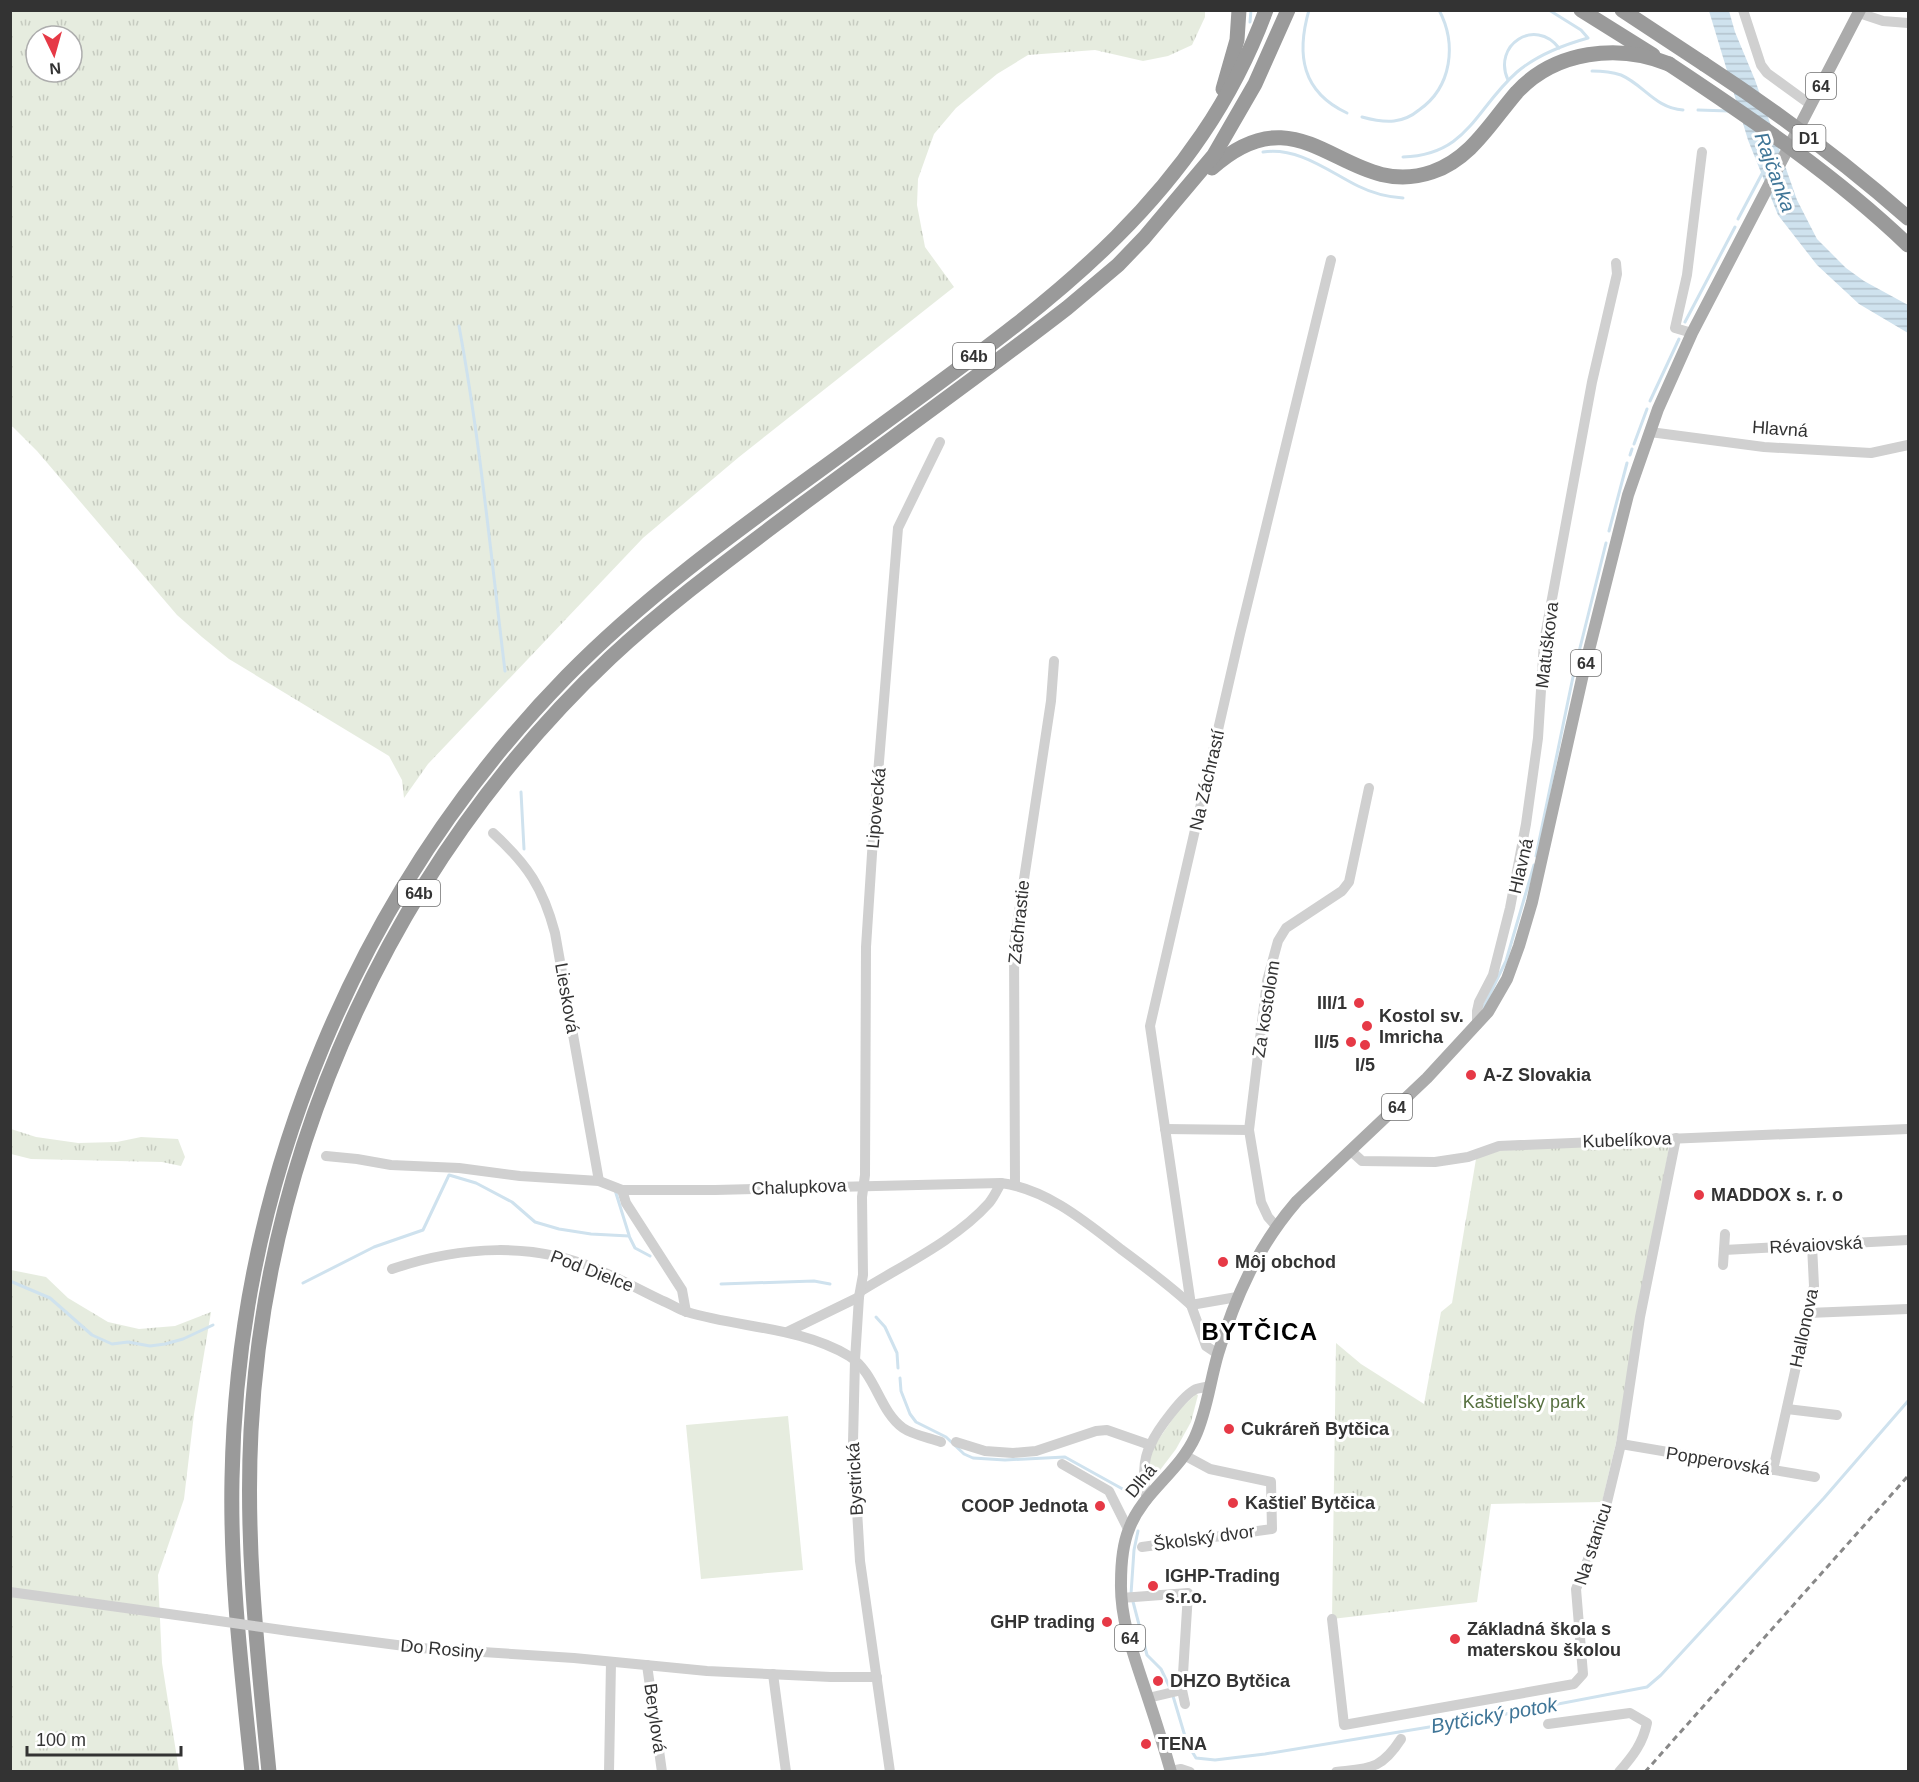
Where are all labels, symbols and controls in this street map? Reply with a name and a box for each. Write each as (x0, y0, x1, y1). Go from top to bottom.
north arrow (24, 24, 84, 84)
text: N (49, 59, 62, 77)
road number: 64 (1806, 73, 1836, 99)
road number: D1 (1792, 125, 1826, 151)
water label: Rajčanka (1750, 129, 1800, 215)
road number: 64b (953, 343, 995, 369)
street label: Hlavná (1751, 417, 1810, 441)
street label: Matuškova (1532, 600, 1562, 689)
road number: 64 (1571, 650, 1601, 676)
street label: Na Záchrastí (1186, 728, 1228, 832)
street label: Lipovecká (863, 766, 890, 849)
street label: Hlavná (1505, 835, 1537, 896)
street label: Záchrastie (1005, 879, 1033, 965)
road number: 64b (398, 880, 440, 906)
street label: Za kostolom (1248, 959, 1284, 1059)
street label: Liesková (551, 961, 583, 1036)
place label: III/1 (1317, 993, 1347, 1013)
marker: III/1 (1352, 996, 1366, 1010)
place label: Kostol sv. Imricha (1379, 1006, 1464, 1047)
marker: Kostol sv. Imricha (1360, 1019, 1374, 1033)
place label: II/5 (1314, 1032, 1339, 1052)
marker: II/5 (1344, 1035, 1358, 1049)
marker: I/5 (1358, 1038, 1372, 1052)
place label: I/5 (1355, 1055, 1375, 1075)
place label: A-Z Slovakia (1483, 1065, 1592, 1085)
marker: A-Z Slovakia (1464, 1068, 1478, 1082)
road number: 64 (1382, 1094, 1412, 1120)
street label: Kubelíkova (1582, 1128, 1673, 1152)
street label: Chalupkova (751, 1175, 848, 1199)
place label: MADDOX s. r. o (1711, 1185, 1843, 1205)
marker: MADDOX s. r. o (1692, 1188, 1706, 1202)
street label: Révaiovská (1769, 1233, 1864, 1257)
street label: Pod Dielce (548, 1246, 636, 1296)
place label: Môj obchod (1235, 1252, 1336, 1272)
marker: Môj obchod (1216, 1255, 1230, 1269)
street label: Hallonova (1786, 1286, 1822, 1369)
district label: BYTČICA (1201, 1318, 1319, 1345)
park label: Kaštieľsky park (1463, 1392, 1586, 1412)
place label: Cukráreň Bytčica (1241, 1419, 1390, 1439)
marker: Cukráreň Bytčica (1222, 1422, 1236, 1436)
street label: Bystrická (843, 1441, 867, 1516)
street label: Popperovská (1665, 1443, 1772, 1479)
street label: Dlhá (1121, 1460, 1161, 1502)
place label: Kaštieľ Bytčica (1245, 1493, 1376, 1513)
place label: COOP Jednota (961, 1496, 1089, 1516)
marker: Kaštieľ Bytčica (1226, 1496, 1240, 1510)
marker: COOP Jednota (1093, 1499, 1107, 1513)
street label: Na stanicu (1570, 1500, 1616, 1588)
street label: Školský dvor (1152, 1520, 1256, 1555)
place label: IGHP-Trading s.r.o. (1165, 1566, 1280, 1607)
marker: IGHP-Trading s.r.o. (1146, 1579, 1160, 1593)
place label: GHP trading (990, 1612, 1095, 1632)
marker: GHP trading (1100, 1615, 1114, 1629)
place label: Základná škola s materskou školou (1467, 1619, 1621, 1660)
road number: 64 (1115, 1625, 1145, 1651)
marker: Základná škola s materskou školou (1448, 1632, 1462, 1646)
street label: Do Rosiny (400, 1635, 484, 1663)
place label: DHZO Bytčica (1170, 1671, 1291, 1691)
marker: DHZO Bytčica (1151, 1674, 1165, 1688)
street label: Berylová (640, 1682, 670, 1755)
water label: Bytčický potok (1429, 1693, 1560, 1737)
scale bar (27, 1719, 182, 1757)
text: 100 m (36, 1730, 86, 1750)
place label: TENA (1158, 1734, 1207, 1754)
marker: TENA (1139, 1737, 1153, 1751)

